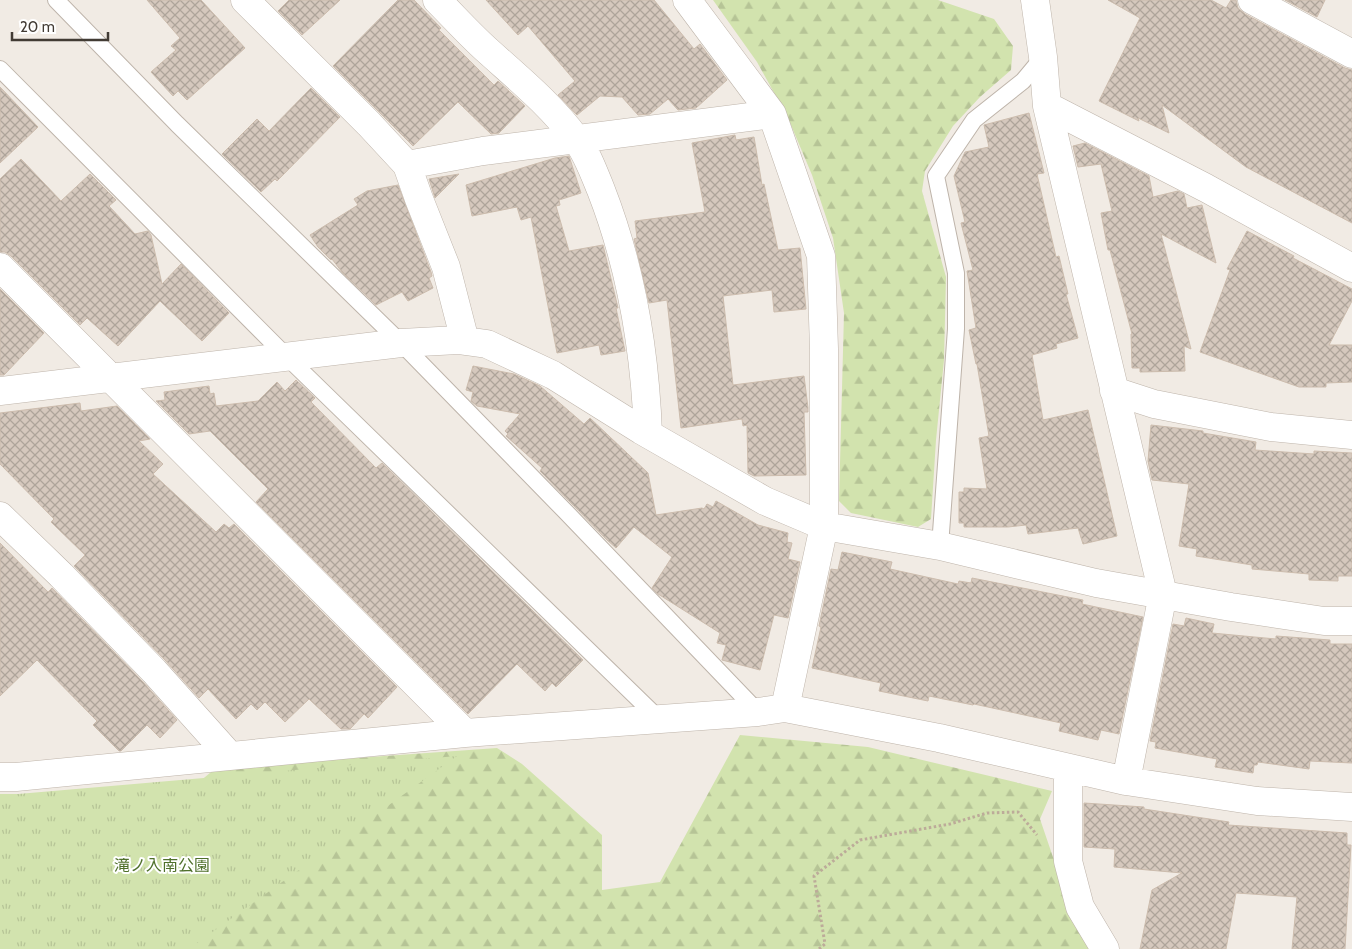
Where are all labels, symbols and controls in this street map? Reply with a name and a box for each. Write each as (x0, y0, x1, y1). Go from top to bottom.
scale bar (12, 10, 109, 42)
text: 20 m (20, 18, 55, 36)
park label: 滝ノ入南公園 (114, 856, 210, 875)

